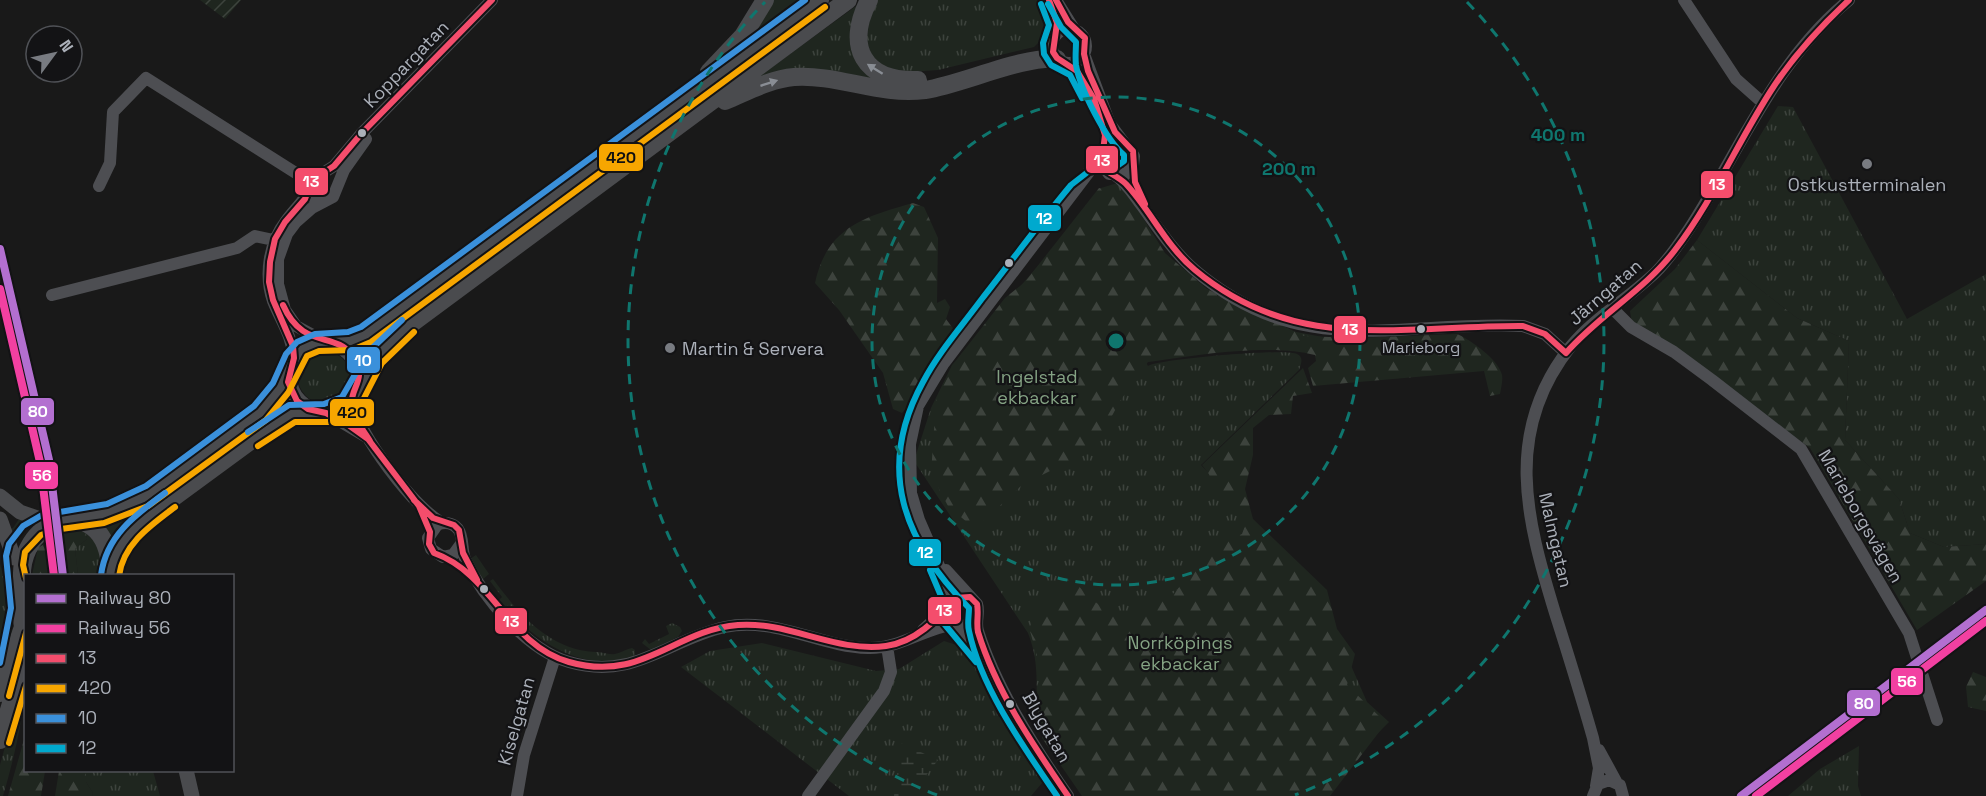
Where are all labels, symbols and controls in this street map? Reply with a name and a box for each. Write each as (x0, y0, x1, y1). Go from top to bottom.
street label: Koppargatan (359, 15, 453, 113)
north arrow (24, 24, 84, 84)
text: N (54, 36, 78, 56)
one-way arrow (867, 64, 884, 75)
one-way arrow (760, 78, 778, 88)
text: 400 m (1531, 123, 1585, 146)
unlabelled marker (356, 127, 368, 139)
line badge: 420 (598, 143, 644, 172)
line badge: 13 (1085, 145, 1119, 174)
text: 420 (606, 147, 636, 168)
text: 13 (1094, 150, 1111, 171)
text: 200 m (1262, 157, 1316, 180)
marker: Ostkustterminalen (1860, 157, 1874, 171)
line badge: 13 (294, 167, 329, 196)
line badge: 13 (1700, 170, 1734, 199)
text: 13 (303, 171, 320, 192)
place label: Ostkustterminalen (1788, 173, 1946, 196)
text: 13 (1709, 174, 1726, 195)
line badge: 12 (1027, 204, 1062, 232)
text: 12 (1036, 208, 1052, 229)
street label: Järngatan (1564, 254, 1646, 330)
unlabelled marker (1003, 257, 1015, 269)
line badge: 13 (1333, 315, 1367, 344)
text: 13 (1342, 319, 1359, 340)
marker: Marieborg (1415, 323, 1427, 335)
centre of rings (1106, 331, 1126, 351)
place label: Martin & Servera (682, 337, 824, 360)
place label: Marieborg (1382, 337, 1460, 358)
marker: Martin & Servera (663, 341, 677, 355)
line badge: 10 (346, 346, 381, 374)
text: 10 (354, 350, 372, 371)
park label: Ingelstad ekbackar (996, 365, 1078, 409)
line badge: 80 (20, 397, 55, 426)
line badge: 420 (329, 398, 375, 427)
text: 80 (28, 401, 48, 422)
text: 420 (337, 402, 367, 423)
street label: Marieborgsvägen (1813, 445, 1909, 587)
line badge: 56 (24, 461, 59, 490)
text: 56 (32, 465, 52, 486)
street label: Malmgatan (1534, 490, 1578, 590)
line badge: 12 (908, 538, 942, 567)
text: 12 (917, 542, 933, 563)
legend (24, 574, 234, 772)
unlabelled marker (478, 583, 490, 595)
text: Railway 80 (78, 586, 171, 609)
line badge: 13 (927, 596, 962, 625)
text: 13 (936, 600, 953, 621)
line badge: 13 (494, 607, 528, 635)
text: 13 (503, 611, 520, 632)
text: Railway 56 (78, 616, 170, 639)
park label: Norrköpings ekbackar (1127, 631, 1233, 675)
text: 13 (78, 646, 96, 669)
line badge: 56 (1890, 667, 1924, 696)
text: 56 (1897, 671, 1917, 692)
street label: Kiselgatan (492, 674, 540, 768)
text: 420 (78, 676, 112, 699)
street label: Blygatan (1017, 687, 1077, 767)
line badge: 80 (1846, 689, 1881, 717)
text: 80 (1854, 693, 1874, 714)
unlabelled marker (1004, 698, 1016, 710)
text: 10 (78, 706, 97, 729)
text: 12 (78, 736, 96, 759)

